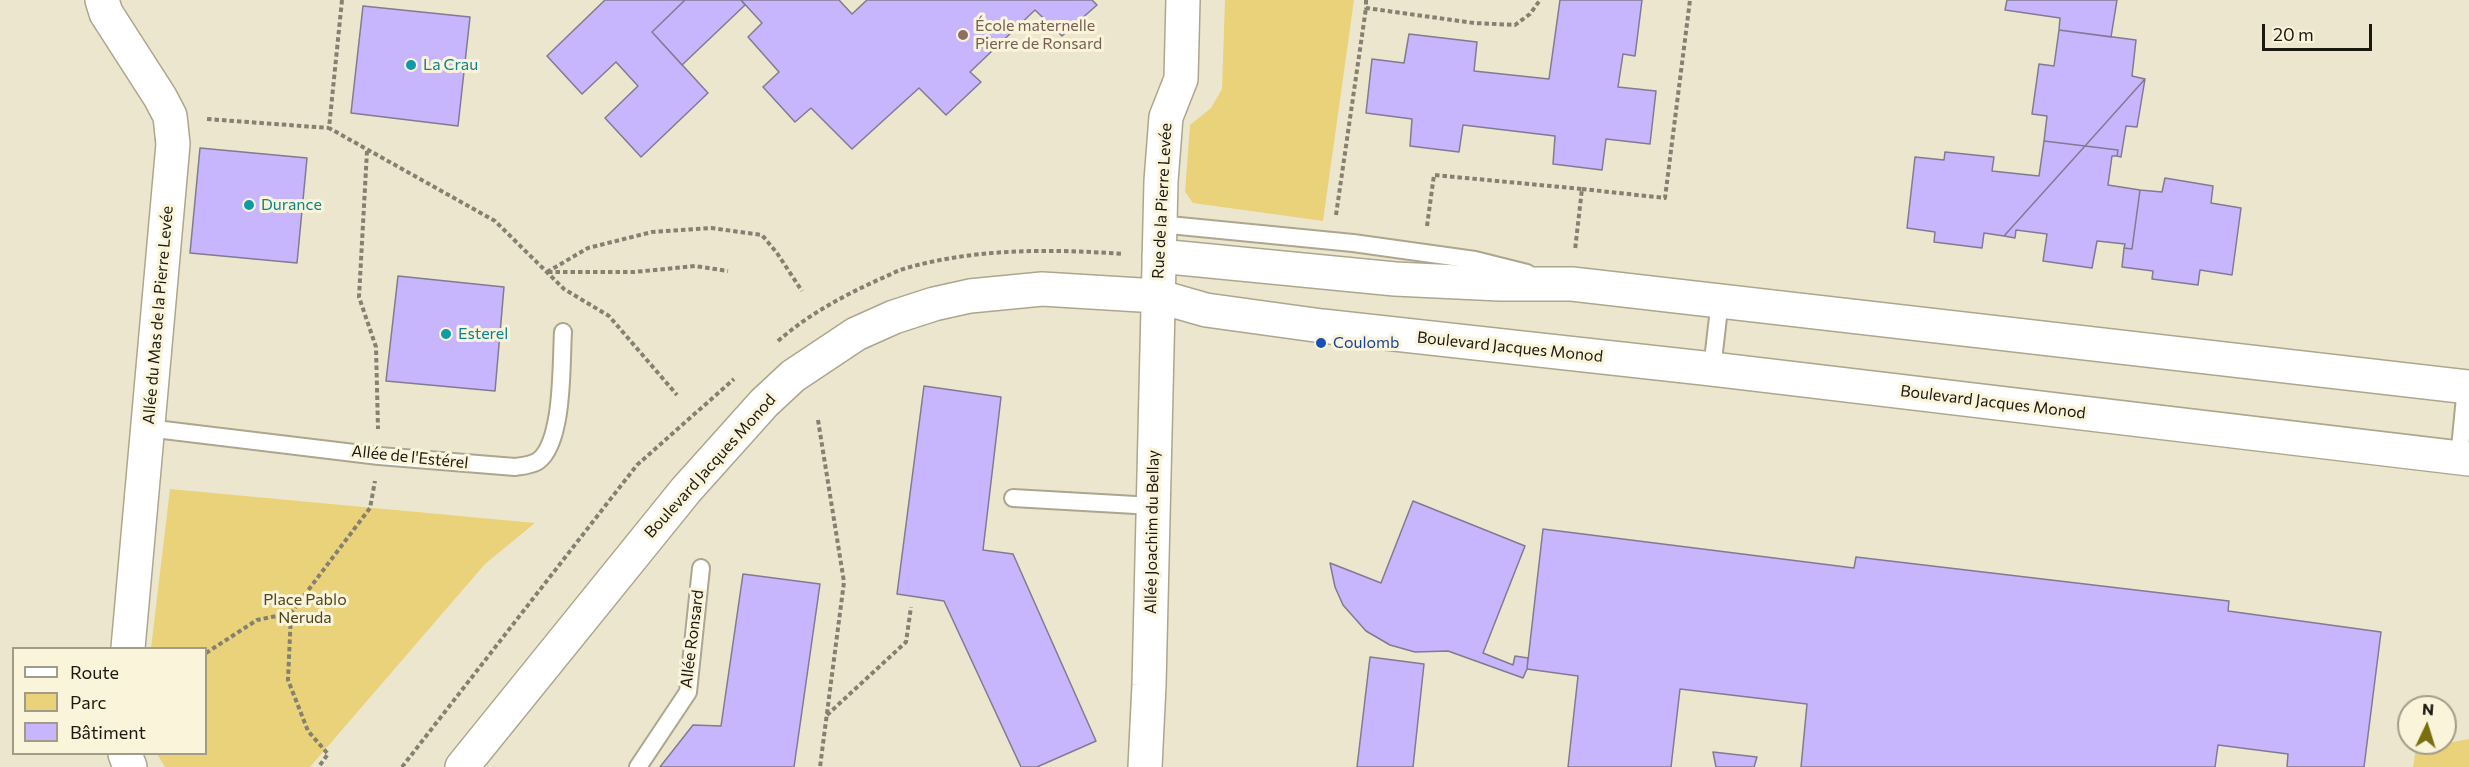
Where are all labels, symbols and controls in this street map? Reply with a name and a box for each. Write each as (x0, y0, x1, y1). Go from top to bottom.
scale bar (2265, 12, 2374, 50)
place label: École maternelle Pierre de Ronsard (975, 16, 1102, 54)
text: 20 m (2273, 23, 2314, 45)
marker: École maternelle Pierre de Ronsard (956, 28, 970, 42)
place label: La Crau (423, 55, 478, 75)
marker: La Crau (404, 58, 418, 72)
street label: Rue de la Pierre Levée (1148, 123, 1176, 279)
place label: Durance (261, 195, 322, 215)
marker: Durance (242, 198, 256, 212)
street label: Allée du Mas de la Pierre Levée (139, 205, 177, 425)
place label: Esterel (458, 324, 508, 344)
marker: Esterel (439, 327, 453, 341)
street label: Boulevard Jacques Monod (1416, 328, 1604, 366)
place label: Coulomb (1333, 333, 1400, 353)
marker: Coulomb (1314, 336, 1328, 350)
street label: Boulevard Jacques Monod (1899, 381, 2087, 423)
street label: Boulevard Jacques Monod (640, 390, 780, 542)
street label: Allée de l'Estérel (351, 441, 469, 473)
street label: Allée Joachim du Bellay (1141, 450, 1163, 614)
street label: Allée Ronsard (676, 589, 708, 689)
park label: Place Pablo Neruda (263, 590, 347, 628)
legend (12, 647, 207, 755)
text: Route (70, 661, 119, 683)
text: Parc (70, 691, 107, 713)
north arrow (2397, 695, 2457, 755)
text: N (2422, 699, 2435, 718)
text: Bâtiment (70, 721, 146, 743)

